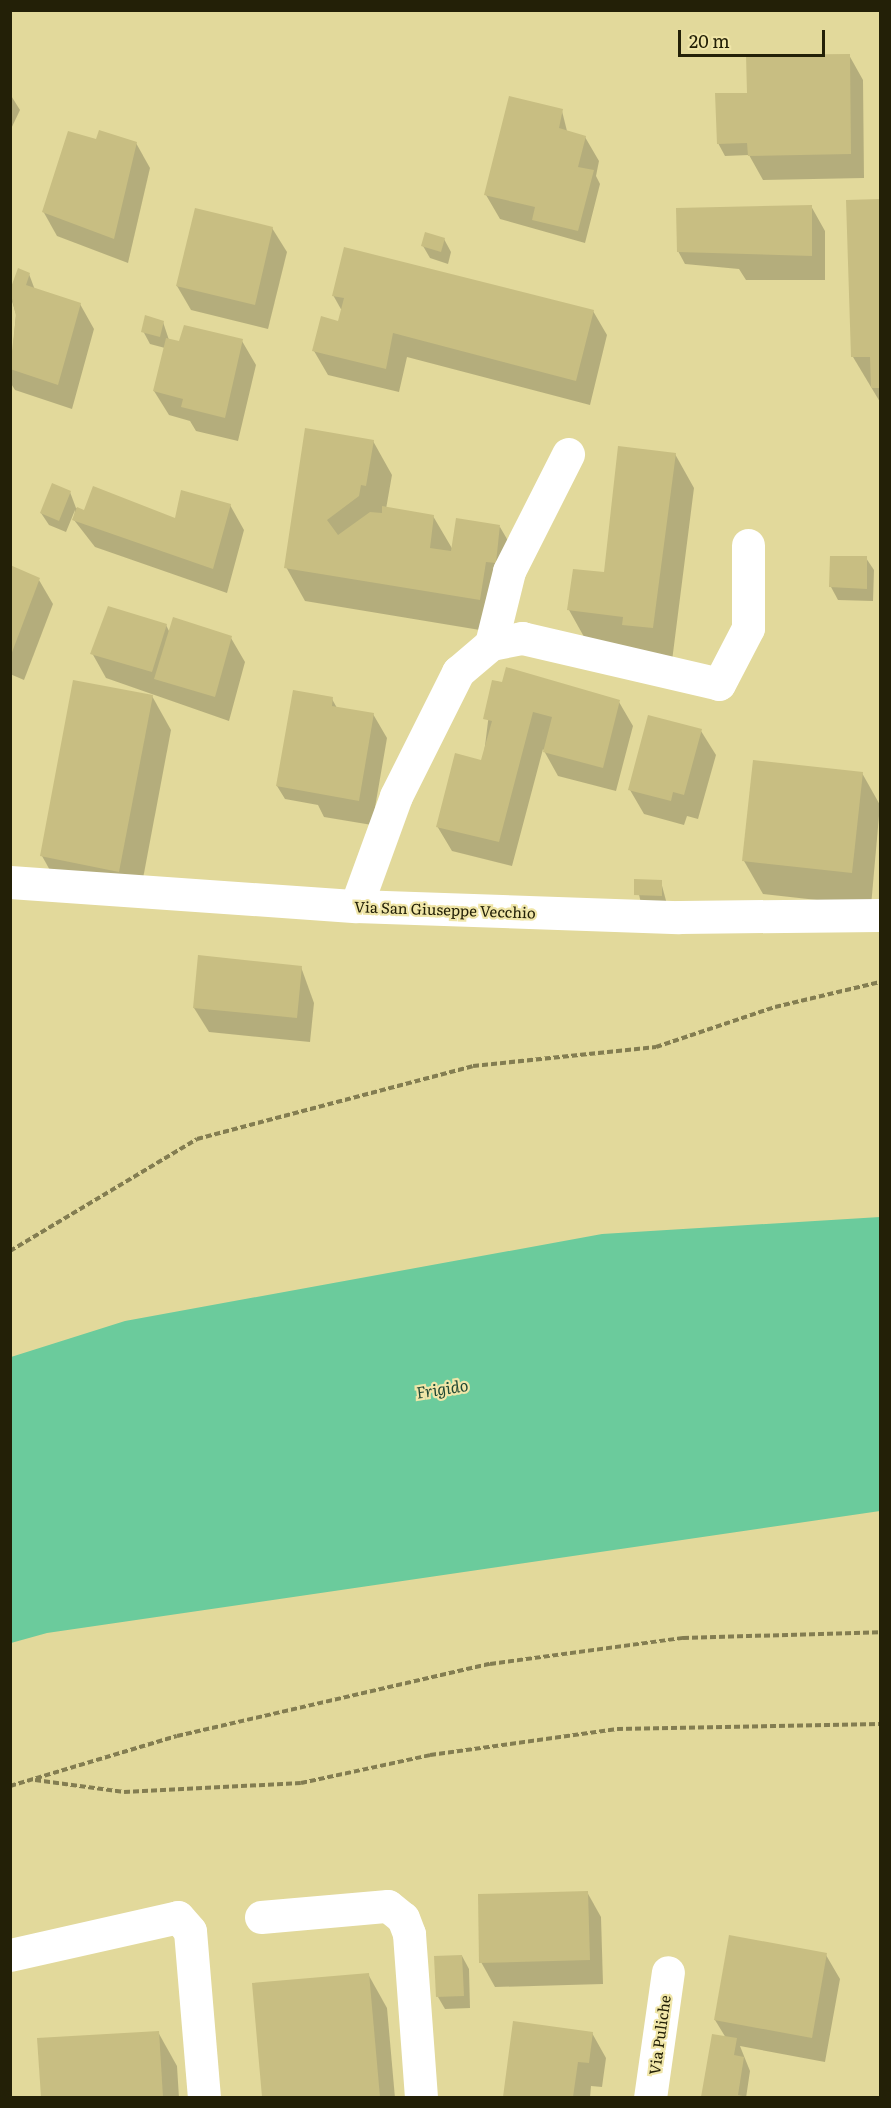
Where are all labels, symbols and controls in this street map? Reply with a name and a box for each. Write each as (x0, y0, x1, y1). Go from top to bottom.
scale bar (681, 18, 828, 56)
text: 20 m (689, 27, 730, 54)
street label: Via San Giuseppe Vecchio (354, 897, 536, 921)
water label: Frigido (415, 1374, 469, 1402)
street label: Via Puliche (644, 1994, 674, 2076)

